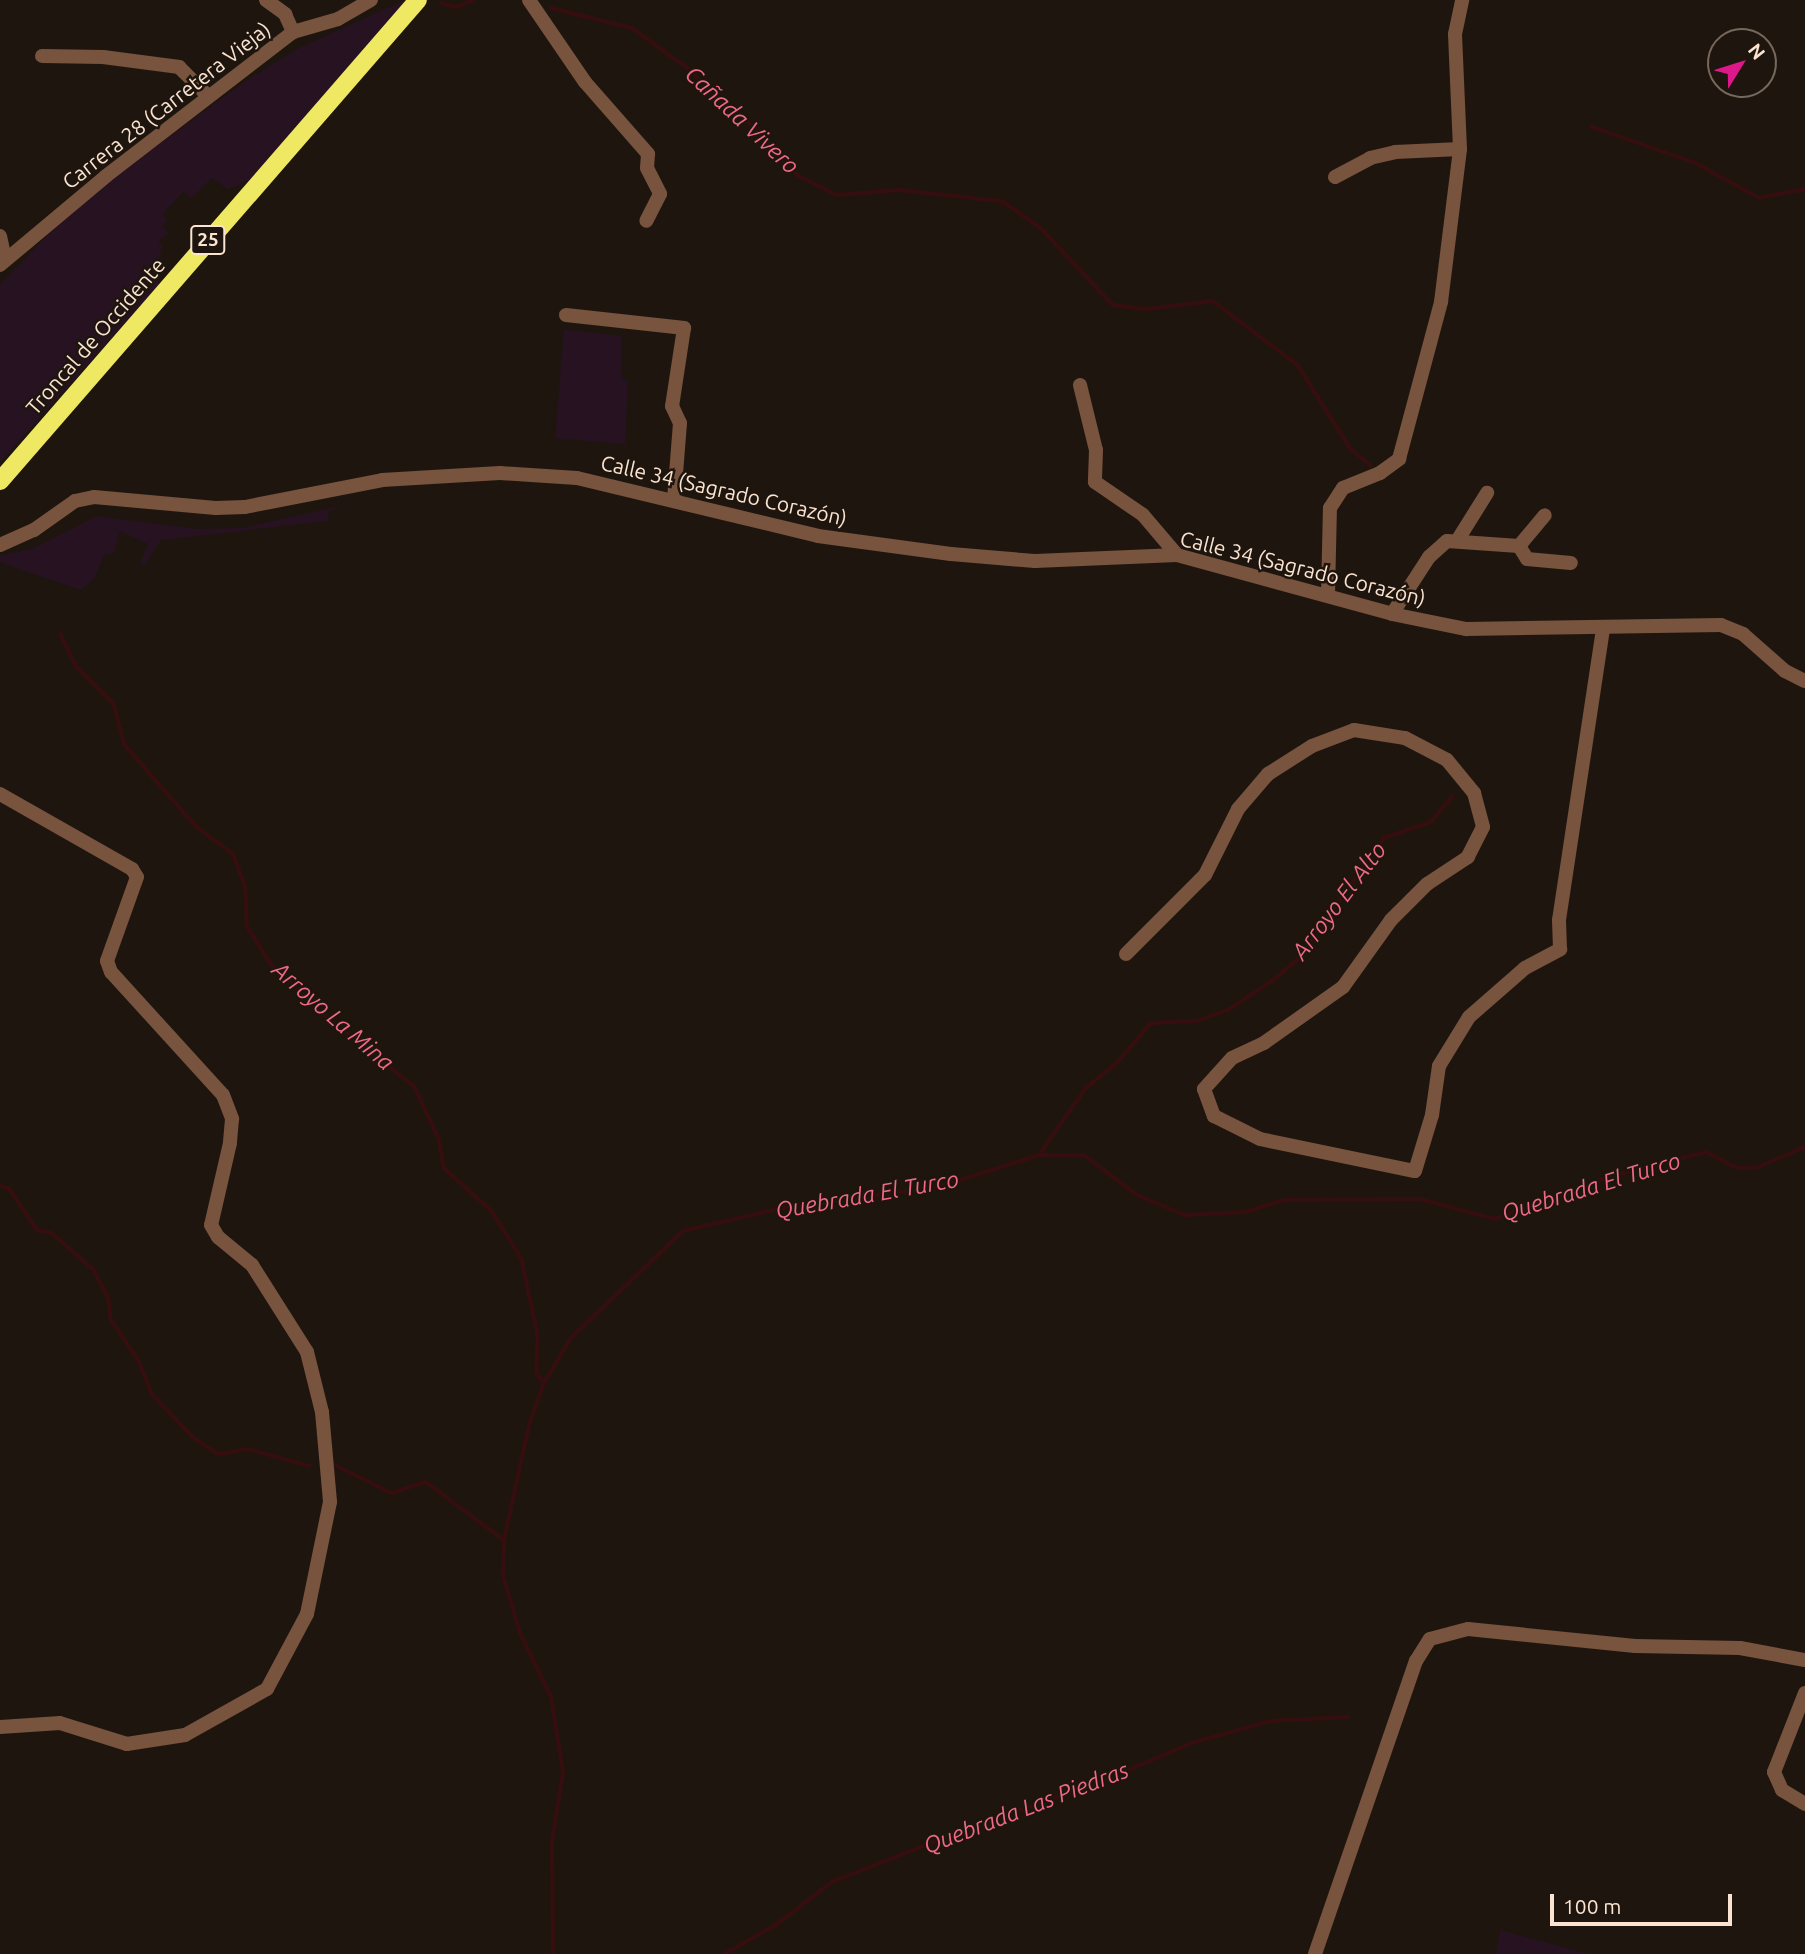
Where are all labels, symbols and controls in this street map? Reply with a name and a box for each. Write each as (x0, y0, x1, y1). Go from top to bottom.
street label: Carrera 28 (Carretera Vieja) (57, 16, 275, 194)
north arrow (1707, 28, 1777, 98)
text: N (1744, 39, 1770, 64)
water label: Cañada Vivero (679, 60, 805, 180)
road number: 25 (189, 224, 227, 256)
street label: Troncal de Occidente (20, 253, 170, 419)
street label: Calle 34 (Sagrado Corazón) (598, 449, 850, 531)
street label: Calle 34 (Sagrado Corazón) (1178, 525, 1428, 611)
water label: Arroyo El Alto (1286, 837, 1392, 965)
water label: Arroyo La Mina (267, 956, 399, 1076)
water label: Quebrada El Turco (1498, 1147, 1684, 1227)
water label: Quebrada El Turco (773, 1165, 961, 1225)
water label: Quebrada Las Piedras (919, 1756, 1133, 1860)
scale bar (1553, 1881, 1735, 1925)
text: 100 m (1563, 1894, 1621, 1918)

